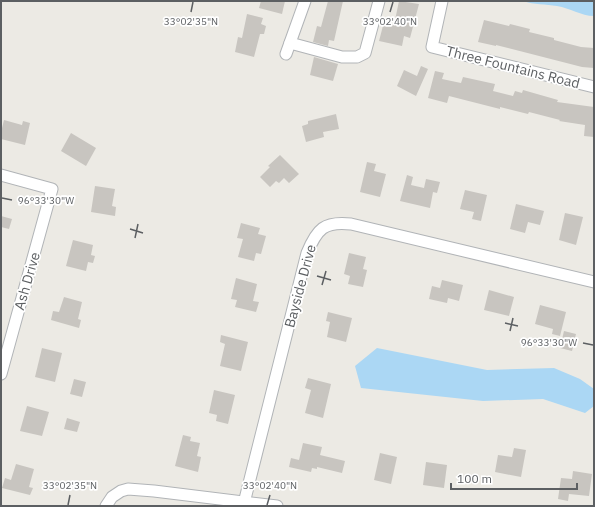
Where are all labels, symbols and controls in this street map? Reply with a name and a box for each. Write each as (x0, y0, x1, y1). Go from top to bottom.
text: 33°02'35"N (164, 15, 218, 28)
text: 33°02'40"N (363, 15, 417, 28)
street label: Three Fountains Road (444, 42, 582, 92)
text: 96°33'30"W (18, 194, 74, 207)
street label: Bayside Drive (280, 242, 320, 330)
street label: Ash Drive (10, 250, 44, 312)
text: 96°33'30"W (521, 336, 577, 349)
scale bar (451, 465, 577, 491)
text: 100 m (457, 471, 492, 486)
text: 33°02'35"N (43, 479, 97, 492)
text: 33°02'40"N (243, 479, 297, 492)

